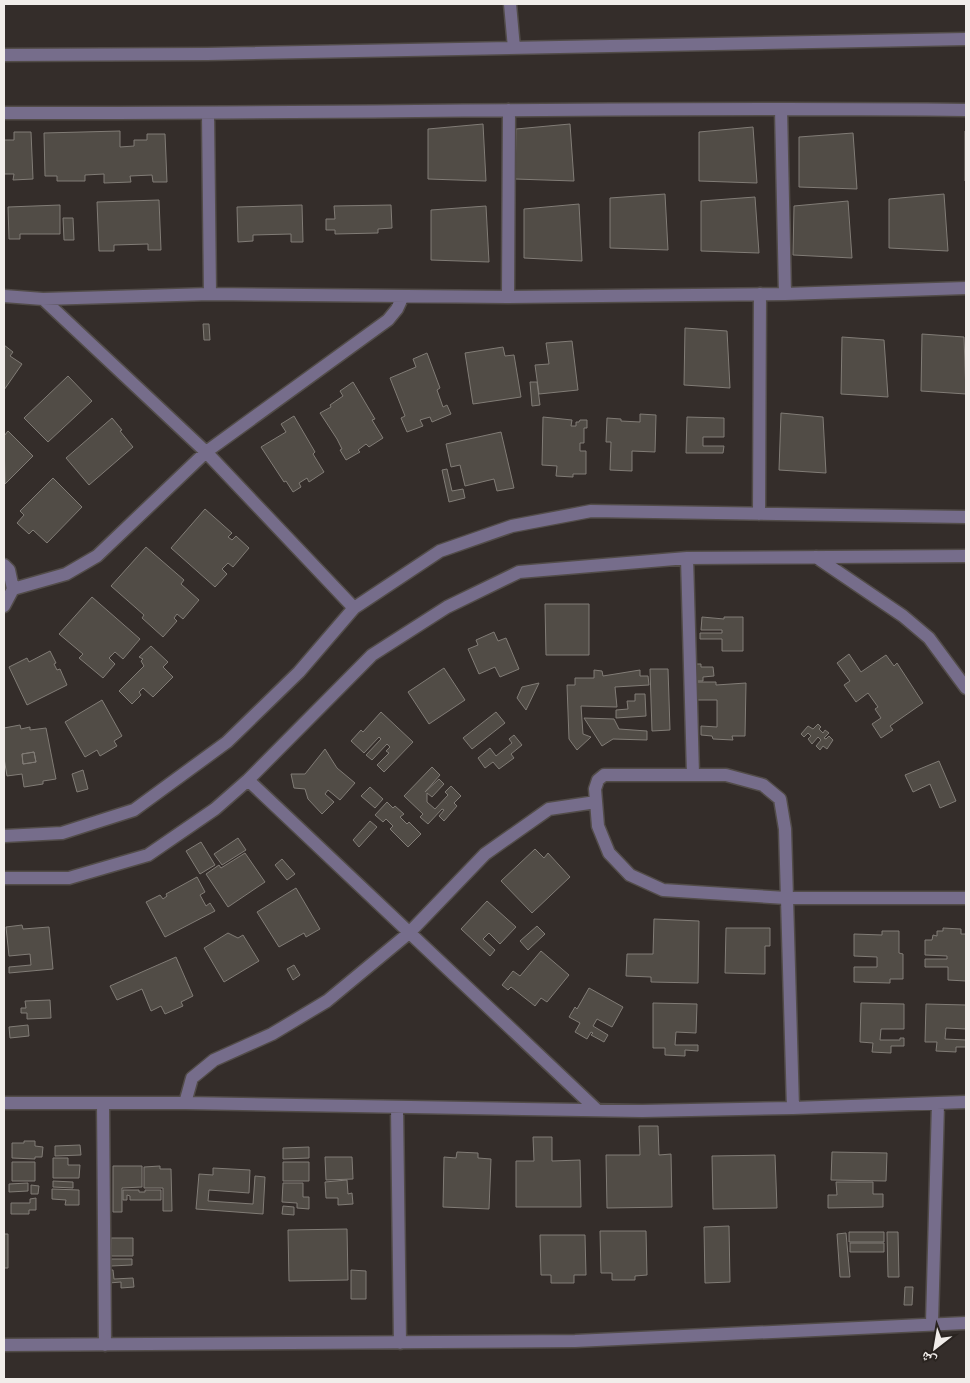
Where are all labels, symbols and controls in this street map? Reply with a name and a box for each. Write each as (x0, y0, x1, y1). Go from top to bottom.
north arrow (910, 1323, 960, 1373)
text: ش (917, 1348, 939, 1372)

